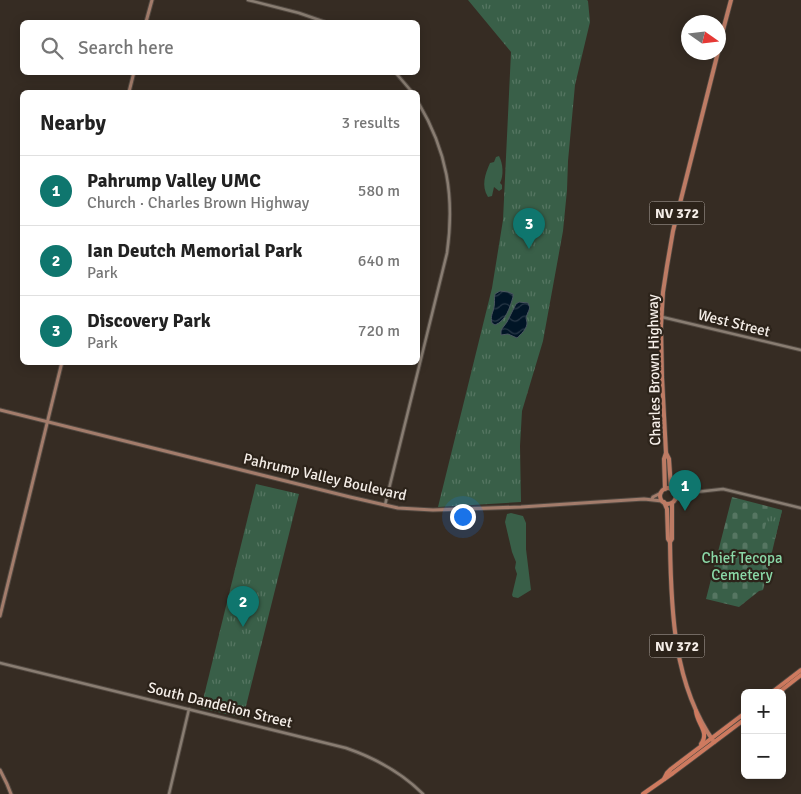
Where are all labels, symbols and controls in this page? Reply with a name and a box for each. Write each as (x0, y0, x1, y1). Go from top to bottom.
north arrow (681, 15, 726, 60)
search box (20, 20, 420, 75)
icon: search (38, 34, 66, 62)
text: Search here (78, 36, 174, 60)
text: Nearby (40, 110, 106, 136)
text: 3 results (341, 113, 400, 133)
text: Pahrump Valley UMC (87, 169, 261, 193)
text: 1 (52, 181, 60, 201)
text: 580 m (358, 181, 400, 201)
text: Church · Charles Brown Highway (87, 193, 309, 213)
road number: NV 372 (650, 202, 704, 224)
pin: 3 (513, 208, 545, 249)
text: Ian Deutch Memorial Park (87, 239, 302, 263)
text: 2 (52, 251, 60, 271)
text: 640 m (358, 251, 400, 271)
text: Park (87, 263, 118, 283)
street label: Charles Brown Highway (644, 294, 664, 446)
street label: West Street (696, 305, 772, 341)
text: Discovery Park (87, 309, 211, 333)
text: 3 (52, 321, 60, 341)
text: 720 m (358, 321, 400, 341)
text: Park (87, 333, 118, 353)
street label: Pahrump Valley Boulevard (242, 449, 408, 505)
pin: 1 (669, 470, 701, 511)
your location (450, 504, 476, 530)
park label: Chief Tecopa Cemetery (701, 549, 783, 584)
pin: 2 (227, 586, 259, 627)
road number: NV 372 (650, 634, 704, 658)
street label: South Dandelion Street (146, 678, 294, 732)
map controls (741, 689, 786, 779)
button: + (741, 689, 786, 734)
button: − (741, 734, 786, 779)

